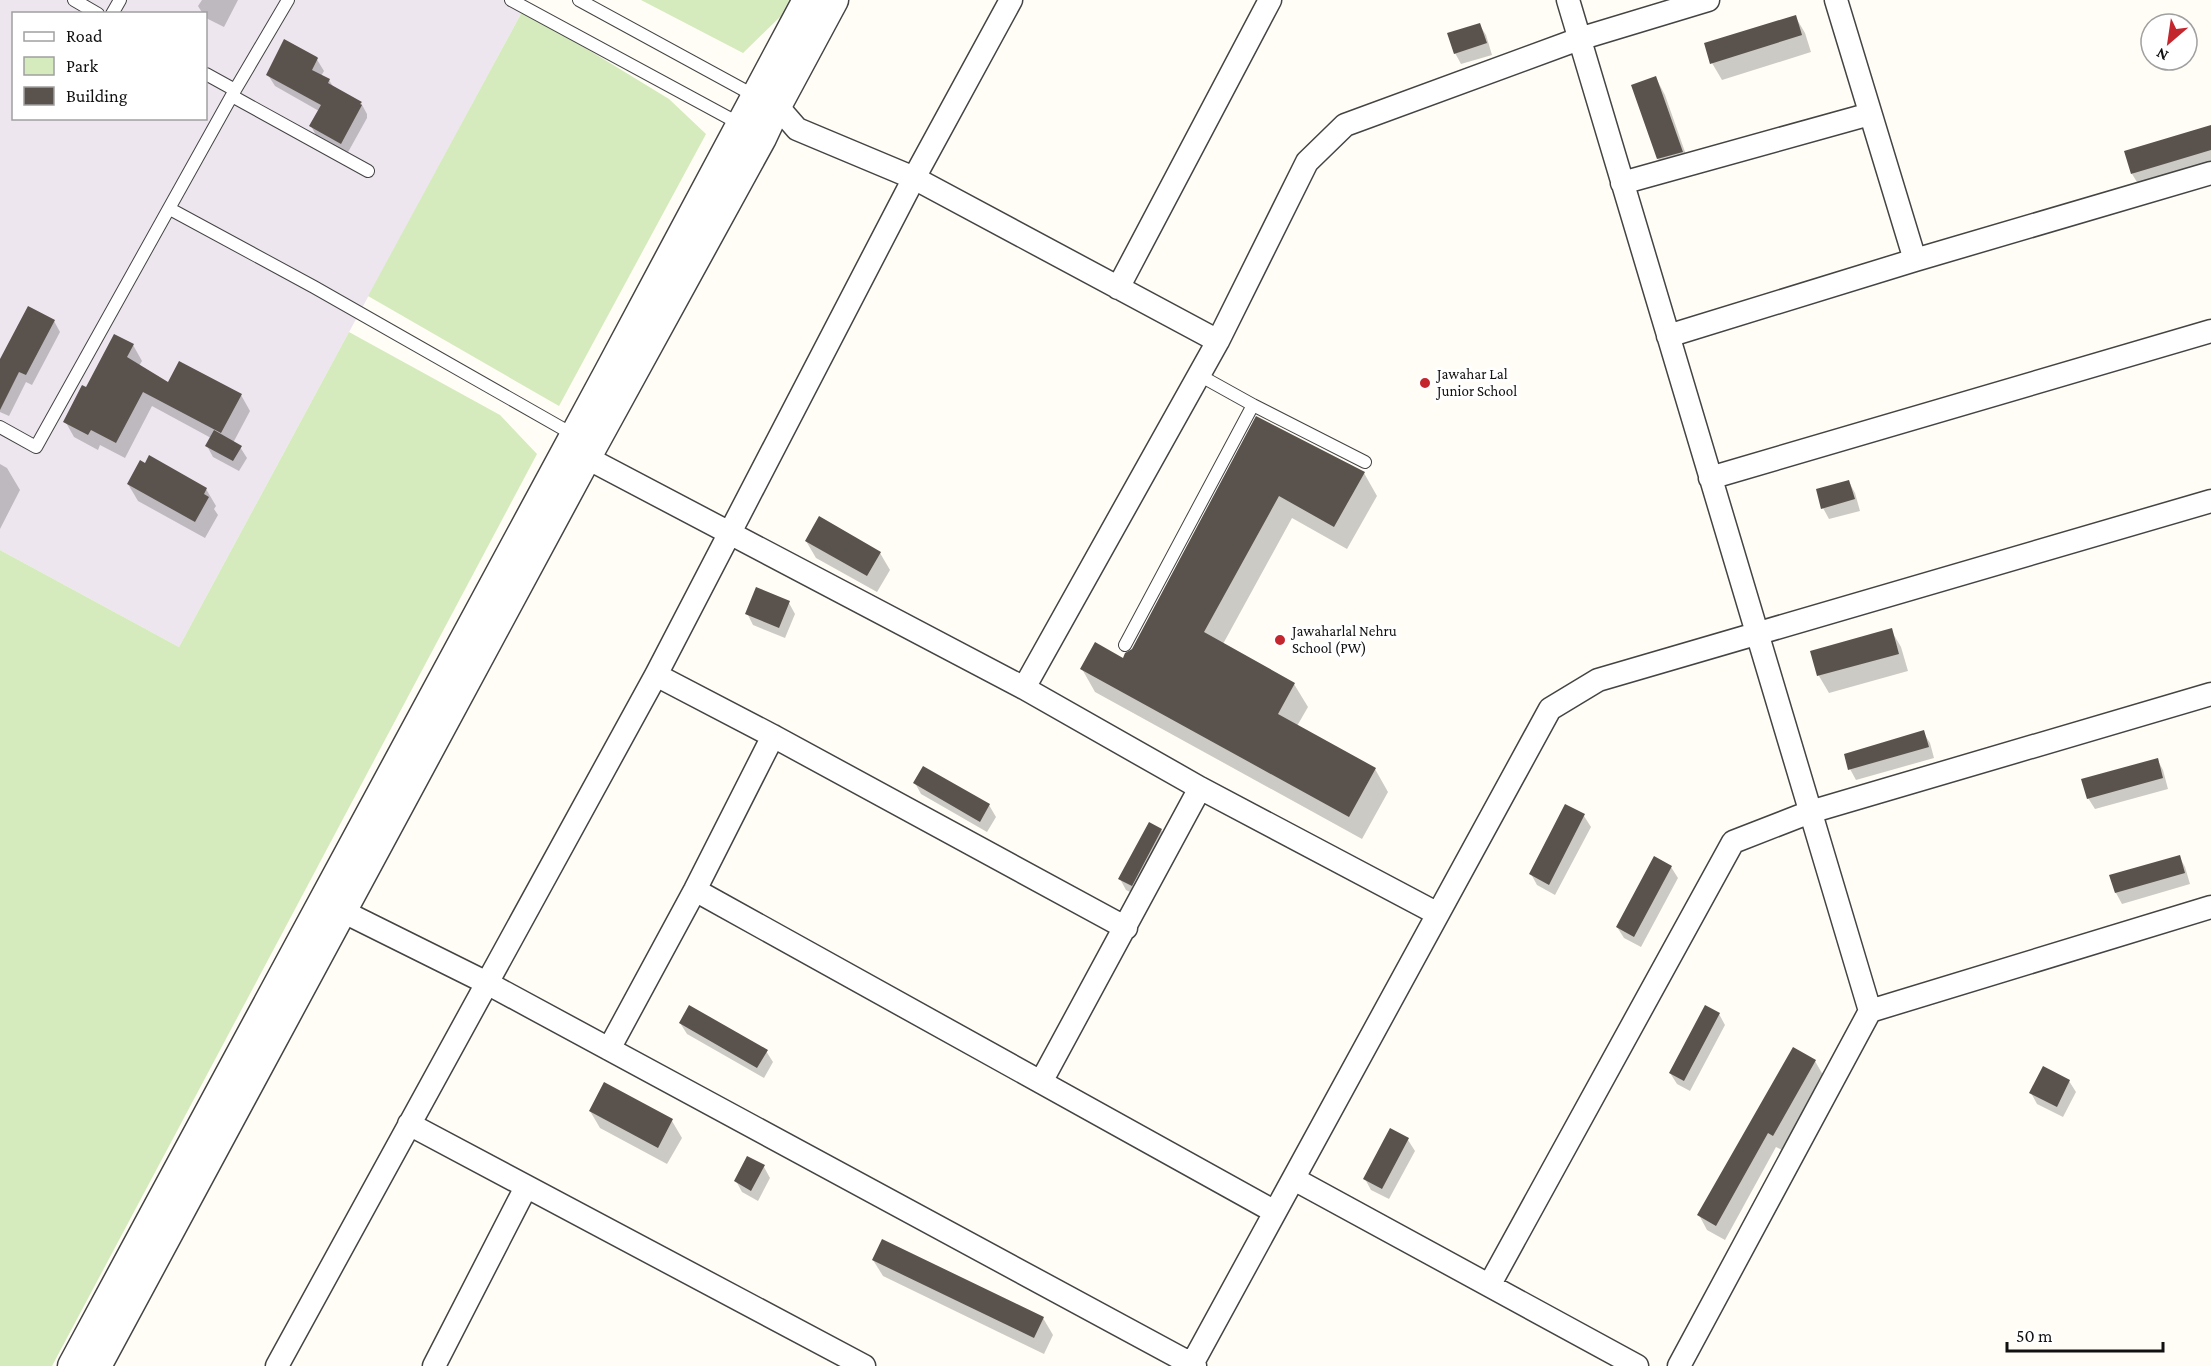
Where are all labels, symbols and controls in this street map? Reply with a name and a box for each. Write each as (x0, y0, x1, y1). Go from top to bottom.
legend (12, 12, 207, 120)
north arrow (2139, 12, 2199, 72)
text: Road (66, 26, 103, 46)
text: N (2153, 45, 2171, 65)
text: Park (66, 56, 98, 76)
text: Building (66, 86, 128, 106)
place label: Jawahar Lal Junior School (1435, 366, 1517, 400)
marker: Jawahar Lal Junior School (1418, 376, 1432, 390)
place label: Jawaharlal Nehru School (PW) (1290, 623, 1397, 657)
marker: Jawaharlal Nehru School (PW) (1273, 633, 1287, 647)
scale bar (2007, 1315, 2163, 1353)
text: 50 m (2016, 1326, 2053, 1346)

